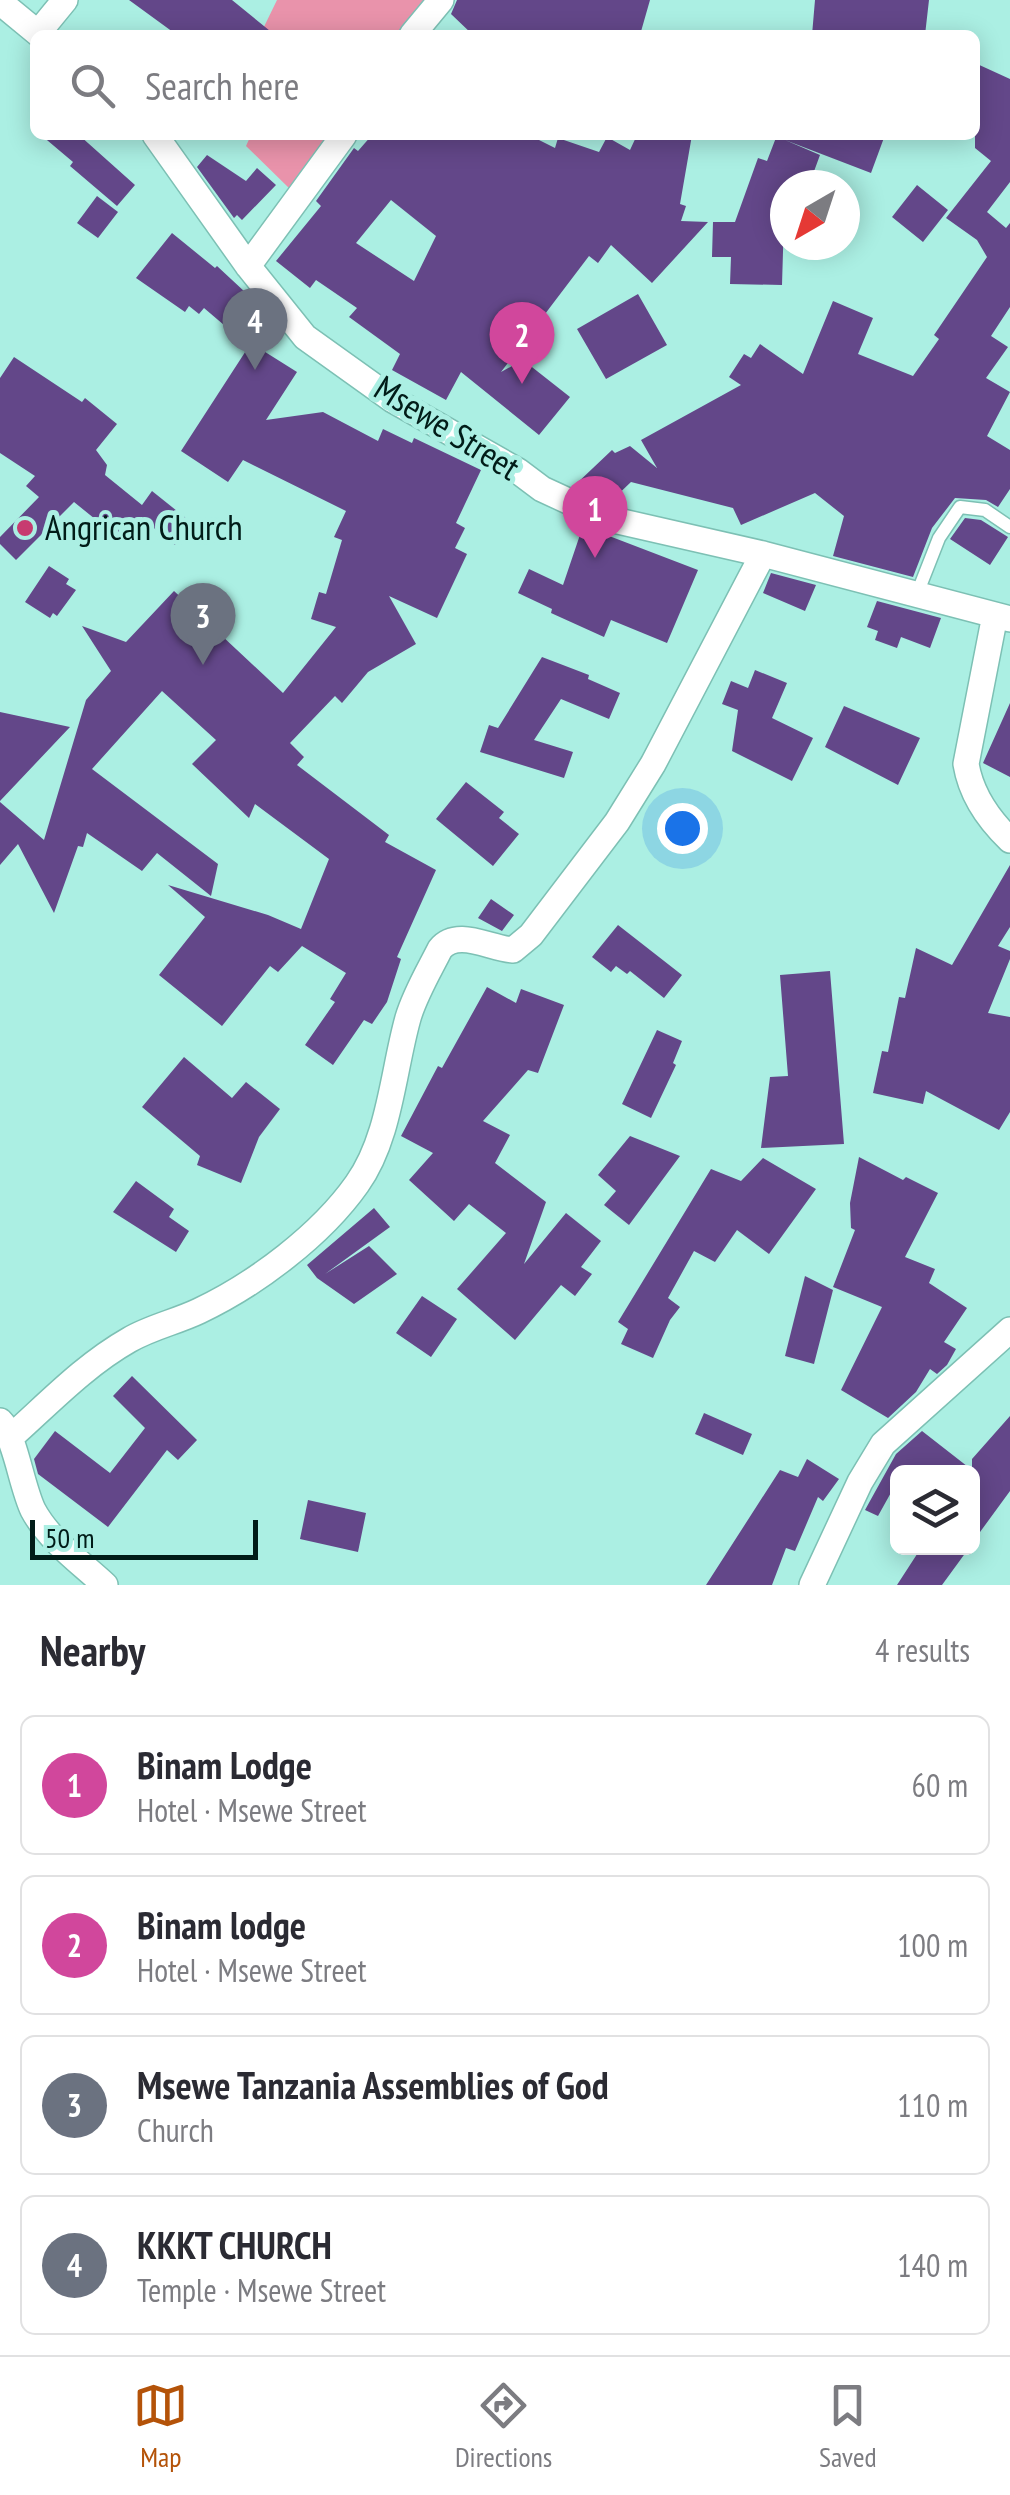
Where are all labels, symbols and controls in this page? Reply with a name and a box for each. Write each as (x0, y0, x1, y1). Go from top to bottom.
search box (30, 30, 980, 140)
icon: search (65, 58, 120, 113)
text: Search here (145, 61, 299, 110)
north arrow (770, 170, 860, 260)
pin: 4 (222, 288, 288, 370)
pin: 2 (490, 302, 554, 384)
street label: Msewe Street (366, 364, 529, 490)
pin: 1 (562, 476, 628, 558)
place label: Angrican Church (45, 504, 243, 550)
marker: Angrican Church (14, 517, 36, 539)
pin: 3 (170, 582, 236, 665)
your location (657, 803, 708, 854)
map controls (890, 1465, 980, 1555)
button: layers (890, 1465, 980, 1555)
scale bar (30, 1515, 258, 1560)
text: 50 m (45, 1519, 94, 1556)
text: Nearby (40, 1623, 145, 1678)
text: 4 results (875, 1629, 970, 1671)
text: Binam Lodge (137, 1740, 312, 1789)
text: 1 (67, 1764, 82, 1806)
text: 60 m (912, 1764, 968, 1806)
text: Hotel · Msewe Street (137, 1789, 367, 1831)
text: Binam lodge (137, 1900, 306, 1949)
text: 2 (67, 1924, 82, 1966)
text: 100 m (897, 1924, 968, 1966)
text: Hotel · Msewe Street (137, 1949, 367, 1991)
text: Msewe Tanzania Assemblies of God (137, 2060, 609, 2109)
text: 3 (67, 2084, 82, 2126)
text: 110 m (897, 2084, 968, 2126)
text: Church (137, 2109, 214, 2151)
text: KKKT CHURCH (137, 2220, 332, 2269)
text: 4 (67, 2244, 82, 2286)
text: 140 m (897, 2244, 968, 2286)
text: Temple · Msewe Street (137, 2269, 386, 2311)
tab: Map (133, 2378, 188, 2475)
tab: Directions (455, 2378, 552, 2475)
tab: Saved (819, 2378, 877, 2475)

